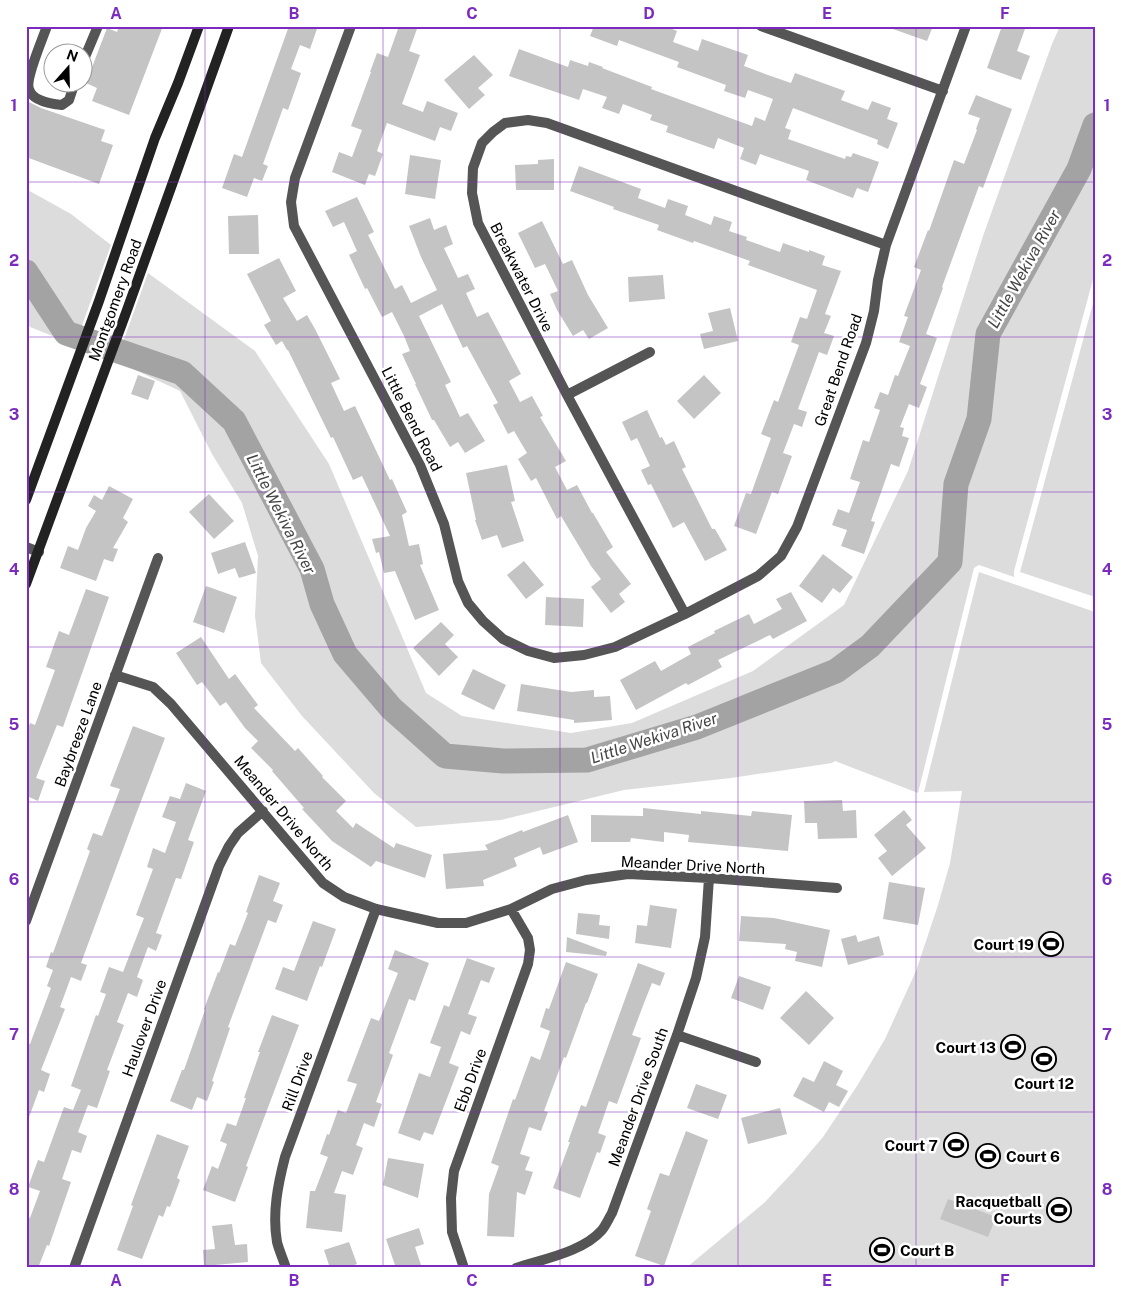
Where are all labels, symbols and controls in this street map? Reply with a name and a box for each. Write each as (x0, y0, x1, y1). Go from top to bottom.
text: A (110, 4, 122, 23)
text: B (289, 4, 300, 23)
text: C (466, 4, 478, 23)
text: D (643, 4, 655, 23)
text: E (822, 4, 832, 23)
text: F (1000, 4, 1010, 23)
north arrow (42, 42, 92, 92)
text: N (65, 46, 80, 65)
text: 1 (11, 96, 17, 115)
text: 1 (1104, 96, 1110, 115)
water label: Little Wekiva River (984, 206, 1065, 331)
street label: Breakwater Drive (487, 220, 557, 334)
street label: Montgomery Road (85, 237, 145, 363)
text: 2 (9, 251, 19, 270)
text: 2 (1102, 251, 1112, 270)
street label: Great Bend Road (811, 311, 865, 429)
street label: Little Bend Road (378, 364, 446, 474)
text: 3 (9, 405, 19, 424)
text: 3 (1102, 405, 1112, 424)
water label: Little Wekiva River (243, 451, 320, 578)
text: 4 (9, 560, 20, 579)
text: 4 (1102, 560, 1113, 579)
street label: Baybreeze Lane (51, 679, 105, 789)
water label: Little Wekiva River (588, 708, 721, 767)
text: 5 (9, 715, 20, 734)
text: 5 (1102, 715, 1113, 734)
street label: Meander Drive North (231, 752, 337, 874)
street label: Meander Drive North (620, 853, 766, 877)
text: 6 (9, 870, 19, 889)
text: 6 (1102, 870, 1112, 889)
sports icon: Court 19 (1038, 931, 1064, 957)
place label: Court 19 (974, 936, 1034, 953)
street label: Haulover Drive (119, 977, 169, 1079)
text: 7 (9, 1025, 19, 1044)
street label: Meander Drive South (605, 1025, 671, 1169)
text: 7 (1102, 1025, 1112, 1044)
sports icon: Court 13 (1000, 1034, 1026, 1060)
place label: Court 13 (936, 1039, 996, 1056)
street label: Ebb Drive (451, 1046, 489, 1114)
sports icon: Court 12 (1031, 1046, 1057, 1072)
street label: Rill Drive (278, 1049, 316, 1113)
place label: Court 12 (1014, 1075, 1074, 1092)
sports icon: Court 7 (943, 1132, 969, 1158)
place label: Court 7 (885, 1137, 938, 1154)
sports icon: Court 6 (975, 1143, 1001, 1169)
place label: Court 6 (1006, 1148, 1060, 1165)
text: 8 (9, 1180, 20, 1199)
text: 8 (1102, 1180, 1113, 1199)
place label: Racquetball Courts (955, 1193, 1042, 1227)
sports icon: Racquetball Courts (1046, 1197, 1072, 1223)
sports icon: Court B (869, 1237, 895, 1263)
place label: Court B (900, 1242, 954, 1259)
text: A (110, 1271, 122, 1290)
text: B (289, 1271, 300, 1290)
text: C (466, 1271, 478, 1290)
text: D (643, 1271, 655, 1290)
text: E (822, 1271, 832, 1290)
text: F (1000, 1271, 1010, 1290)

